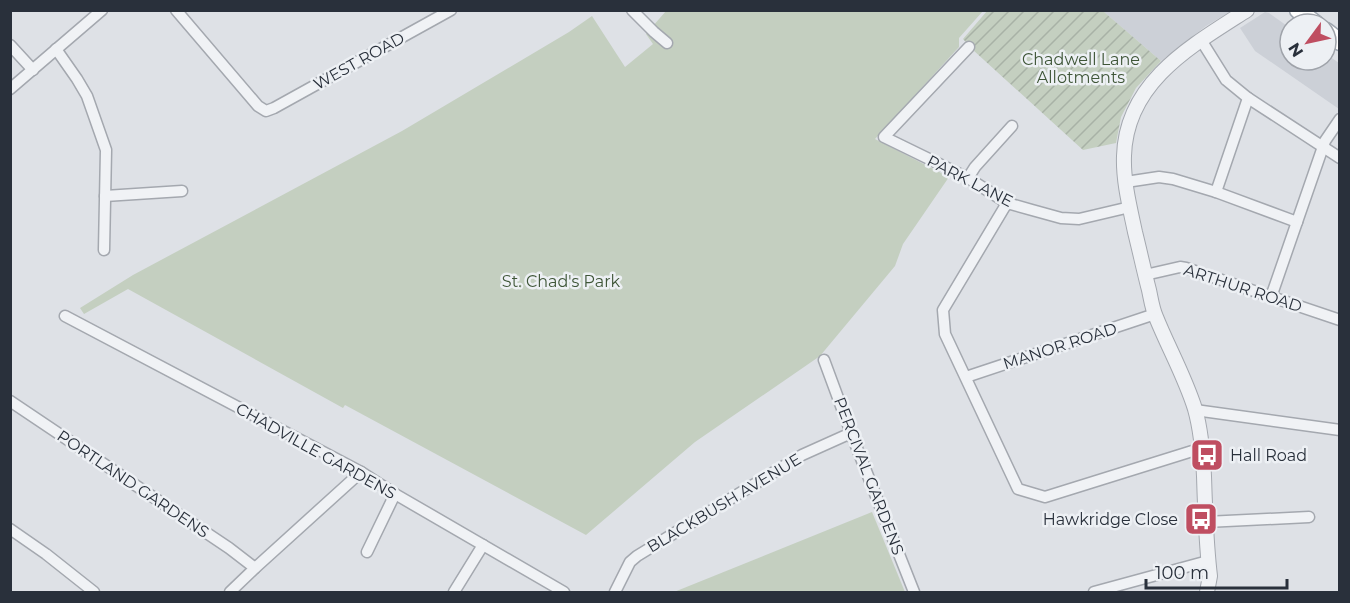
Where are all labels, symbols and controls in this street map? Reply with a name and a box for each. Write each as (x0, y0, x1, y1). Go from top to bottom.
north arrow (1278, 12, 1338, 72)
street label: WEST ROAD (310, 28, 408, 94)
text: N (1284, 39, 1307, 60)
park label: Chadwell Lane Allotments (1022, 50, 1140, 87)
street label: PARK LANE (924, 151, 1016, 211)
street label: ARTHUR ROAD (1182, 260, 1304, 316)
park label: St. Chad's Park (502, 272, 621, 291)
street label: MANOR ROAD (1001, 319, 1119, 373)
street label: PERCIVAL GARDENS (830, 394, 908, 558)
street label: CHADVILLE GARDENS (233, 399, 400, 503)
street label: PORTLAND GARDENS (53, 426, 213, 542)
bus stop icon: Hall Road (1189, 437, 1225, 473)
place label: Hall Road (1230, 446, 1307, 465)
street label: BLACKBUSH AVENUE (644, 449, 804, 557)
bus stop icon: Hawkridge Close (1183, 501, 1219, 537)
place label: Hawkridge Close (1043, 510, 1178, 529)
scale bar (1146, 552, 1287, 590)
text: 100 m (1155, 562, 1209, 584)

